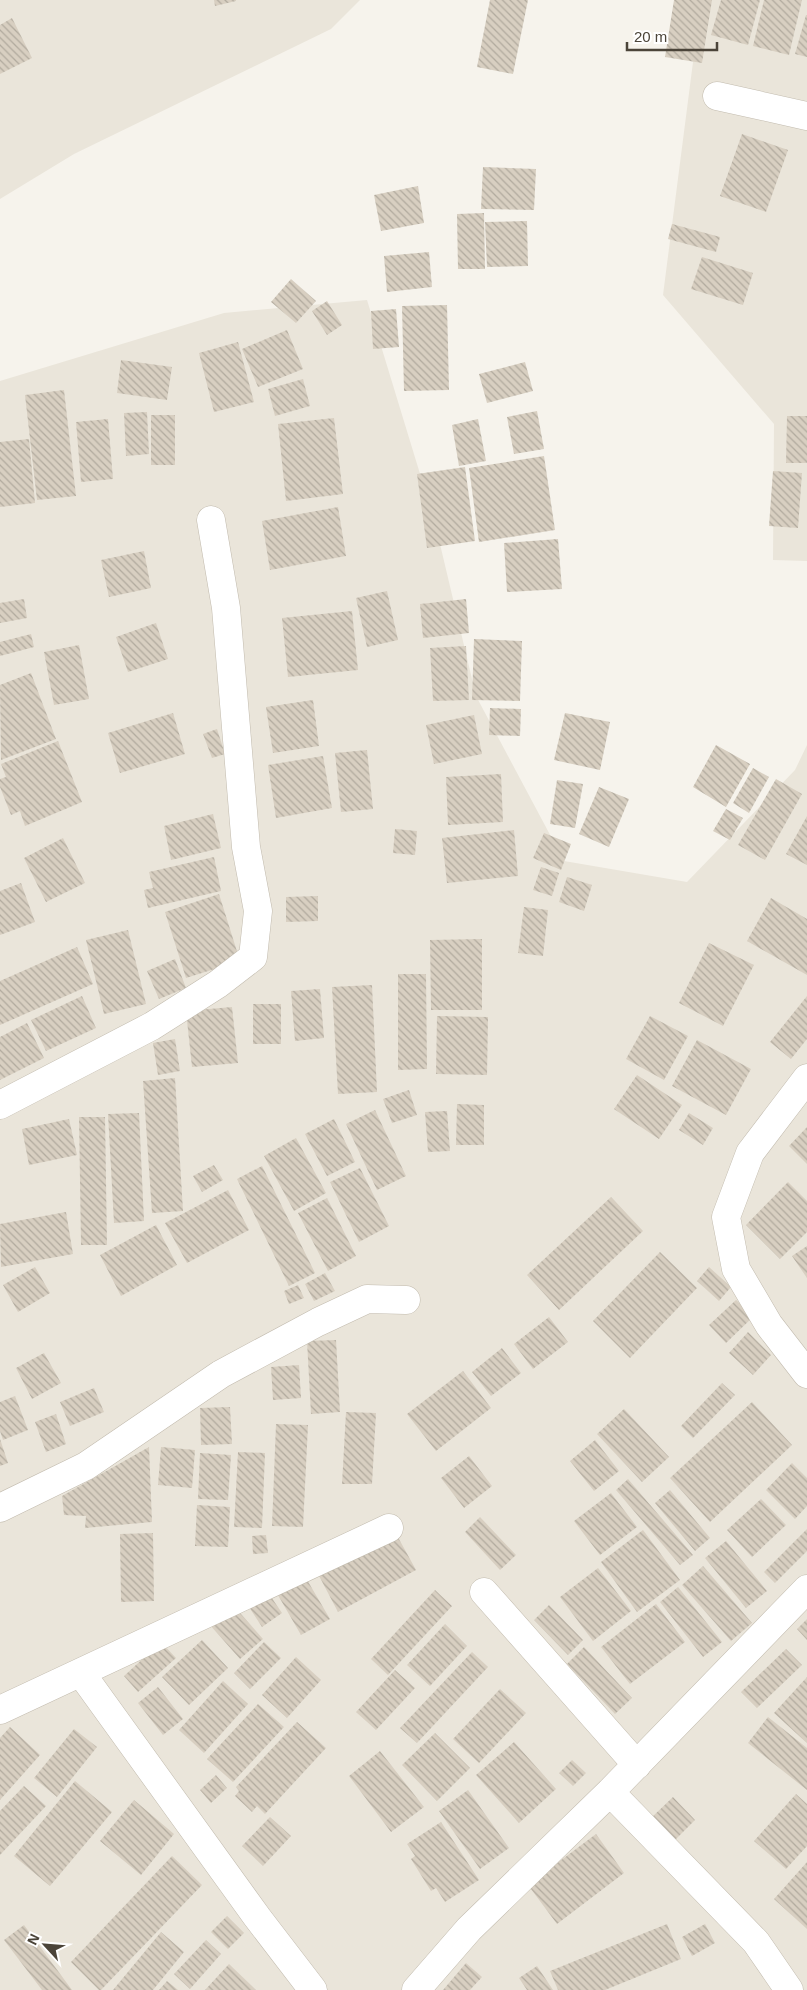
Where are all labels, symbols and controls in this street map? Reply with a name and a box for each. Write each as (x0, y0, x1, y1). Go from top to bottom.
scale bar (627, 20, 717, 52)
text: 20 m (634, 28, 667, 45)
north arrow (20, 1920, 70, 1970)
text: N (24, 1931, 43, 1947)

